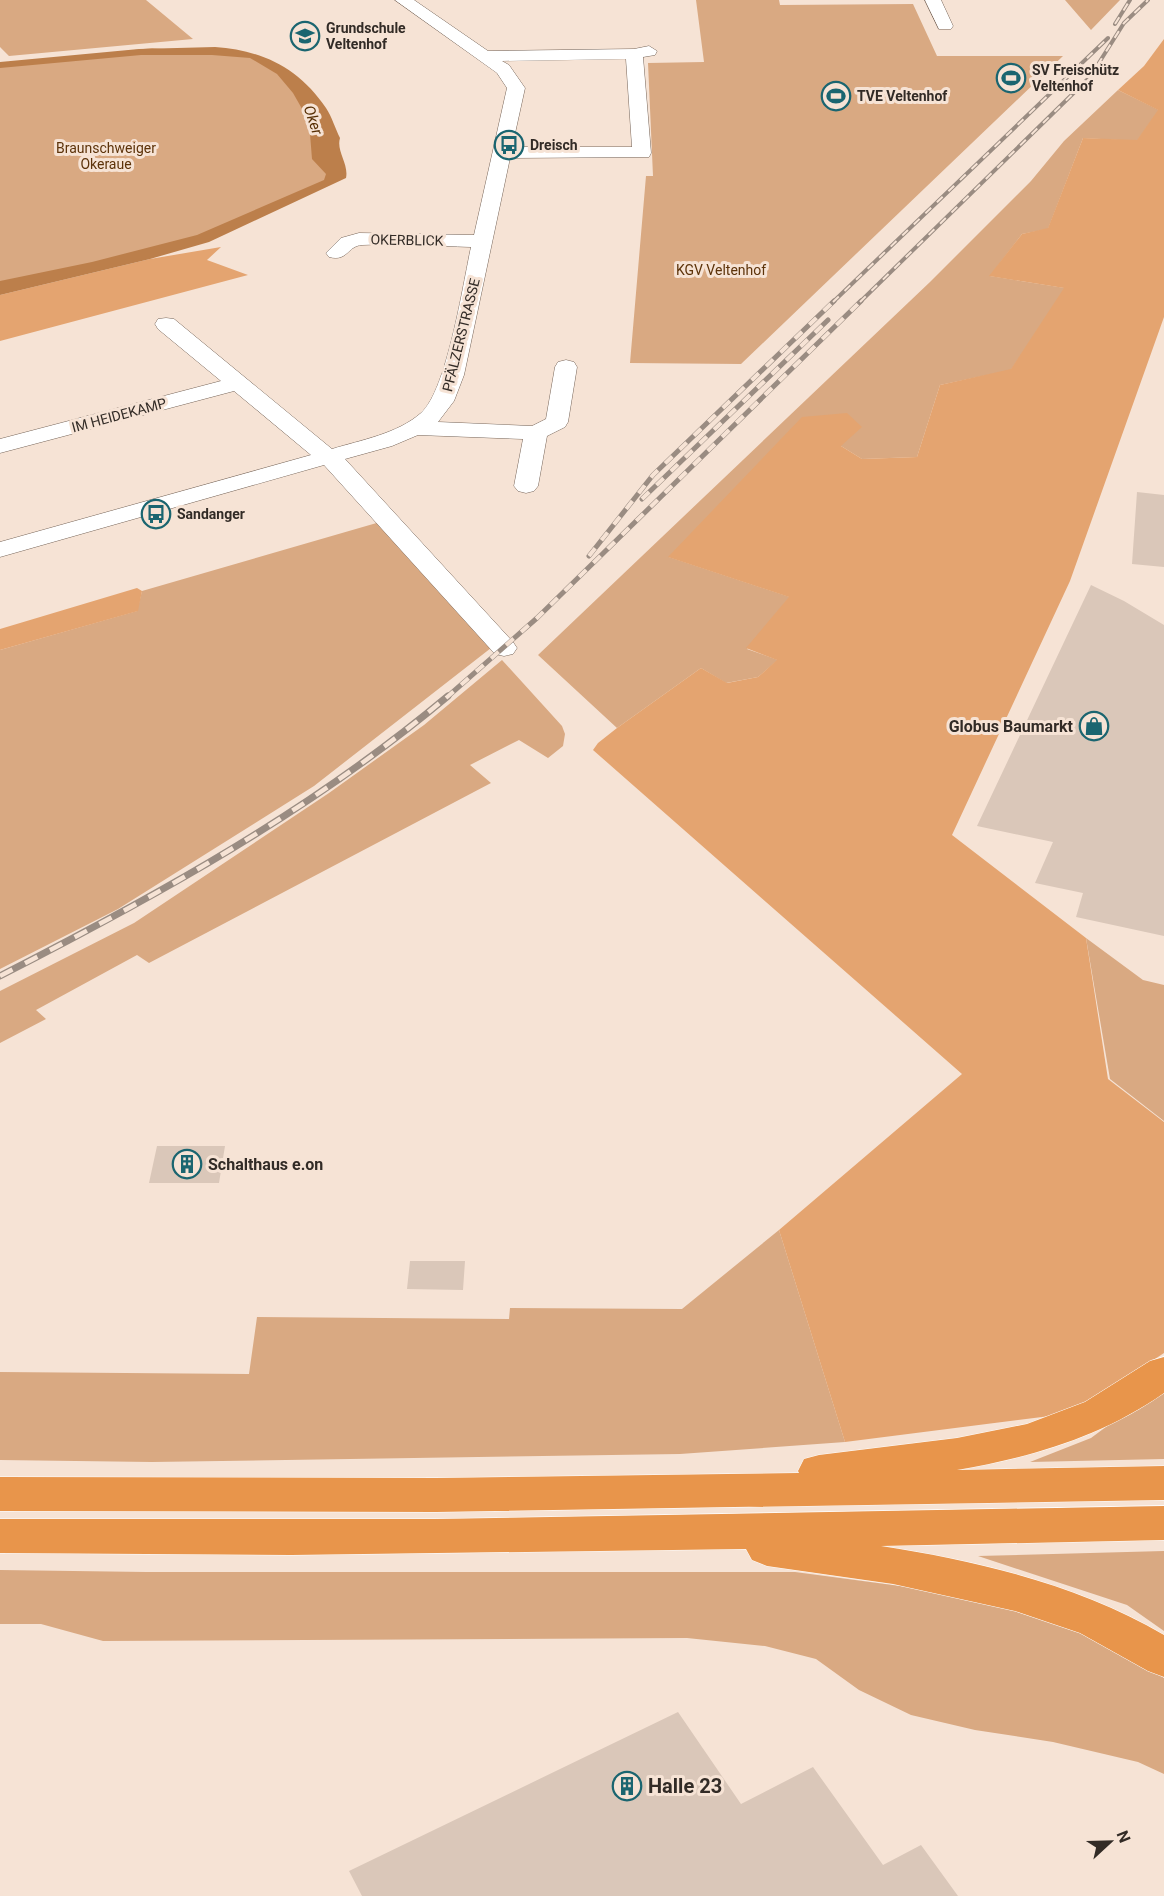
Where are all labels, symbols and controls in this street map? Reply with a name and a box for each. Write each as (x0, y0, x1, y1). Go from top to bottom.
school or university icon: Grundschule Veltenhof (289, 20, 321, 52)
place label: Grundschule Veltenhof (326, 20, 406, 52)
sports icon: SV Freischütz Veltenhof (995, 62, 1027, 94)
place label: SV Freischütz Veltenhof (1032, 62, 1119, 94)
sports icon: TVE Veltenhof (820, 80, 852, 112)
place label: TVE Veltenhof (857, 88, 948, 104)
water label: Oker (300, 103, 327, 138)
bus stop icon: Dreisch (493, 129, 525, 161)
place label: Dreisch (530, 137, 578, 153)
park label: Braunschweiger Okeraue (56, 140, 156, 172)
street label: OKERBLICK (370, 231, 444, 249)
park label: KGV Veltenhof (676, 262, 766, 278)
street label: PFÄLZERSTRASSE (439, 277, 483, 393)
street label: IM HEIDEKAMP (70, 395, 168, 435)
bus stop icon: Sandanger (140, 498, 172, 530)
place label: Sandanger (177, 506, 245, 522)
shop icon: Globus Baumarkt (1078, 710, 1110, 742)
place label: Globus Baumarkt (949, 717, 1074, 736)
building icon: Schalthaus e.on (171, 1148, 203, 1180)
place label: Schalthaus e.on (208, 1155, 323, 1174)
building icon: Halle 23 (611, 1770, 643, 1802)
place label: Halle 23 (648, 1774, 722, 1798)
north arrow (1080, 1812, 1140, 1872)
text: N (1113, 1828, 1134, 1845)

